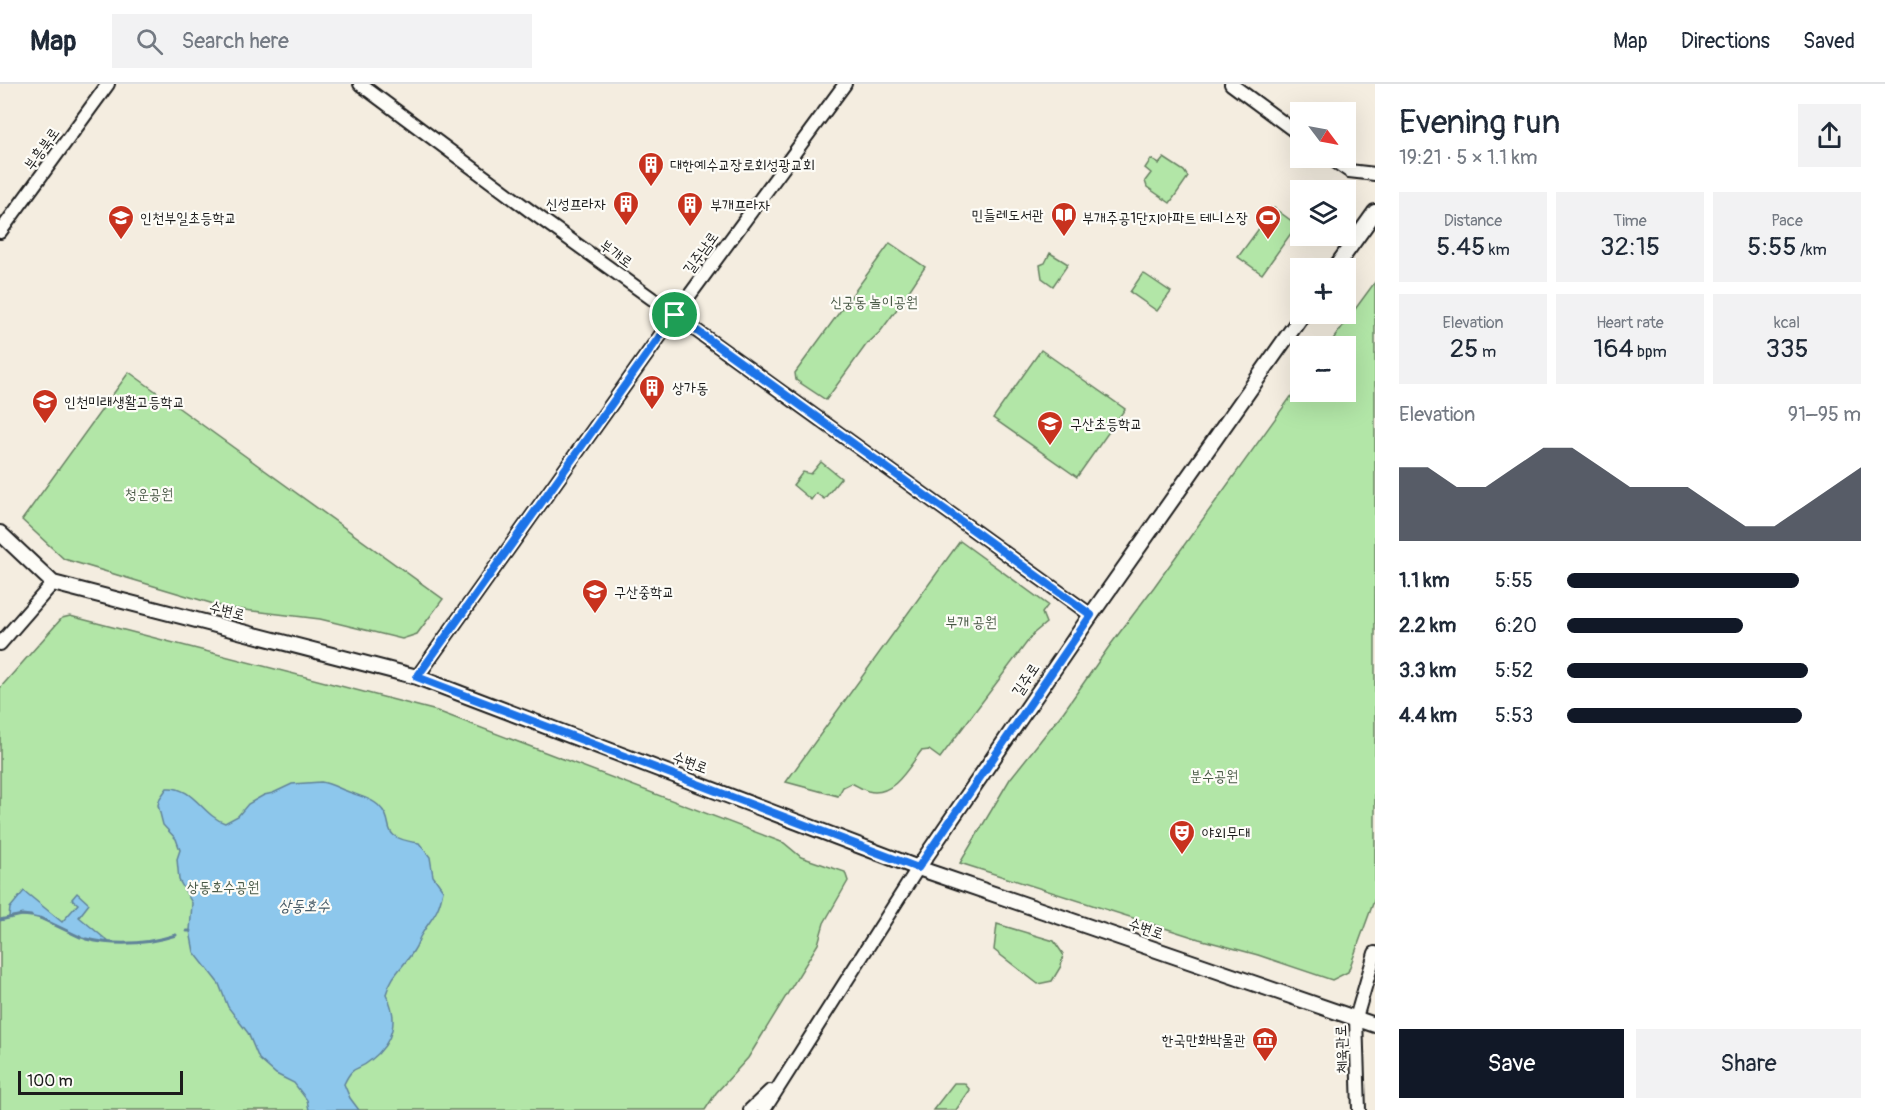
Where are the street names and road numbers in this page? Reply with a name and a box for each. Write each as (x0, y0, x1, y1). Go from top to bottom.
street label: 부흥북로 (20, 124, 64, 174)
street label: 길주남로 (679, 228, 723, 278)
street label: 부개로 (596, 236, 636, 272)
street label: 수변로 (207, 597, 247, 625)
street label: 길주로 (1008, 660, 1044, 700)
street label: 수변로 (670, 748, 710, 778)
street label: 수변로 (1126, 914, 1166, 944)
street label: 체육관로 (1332, 1025, 1352, 1073)

